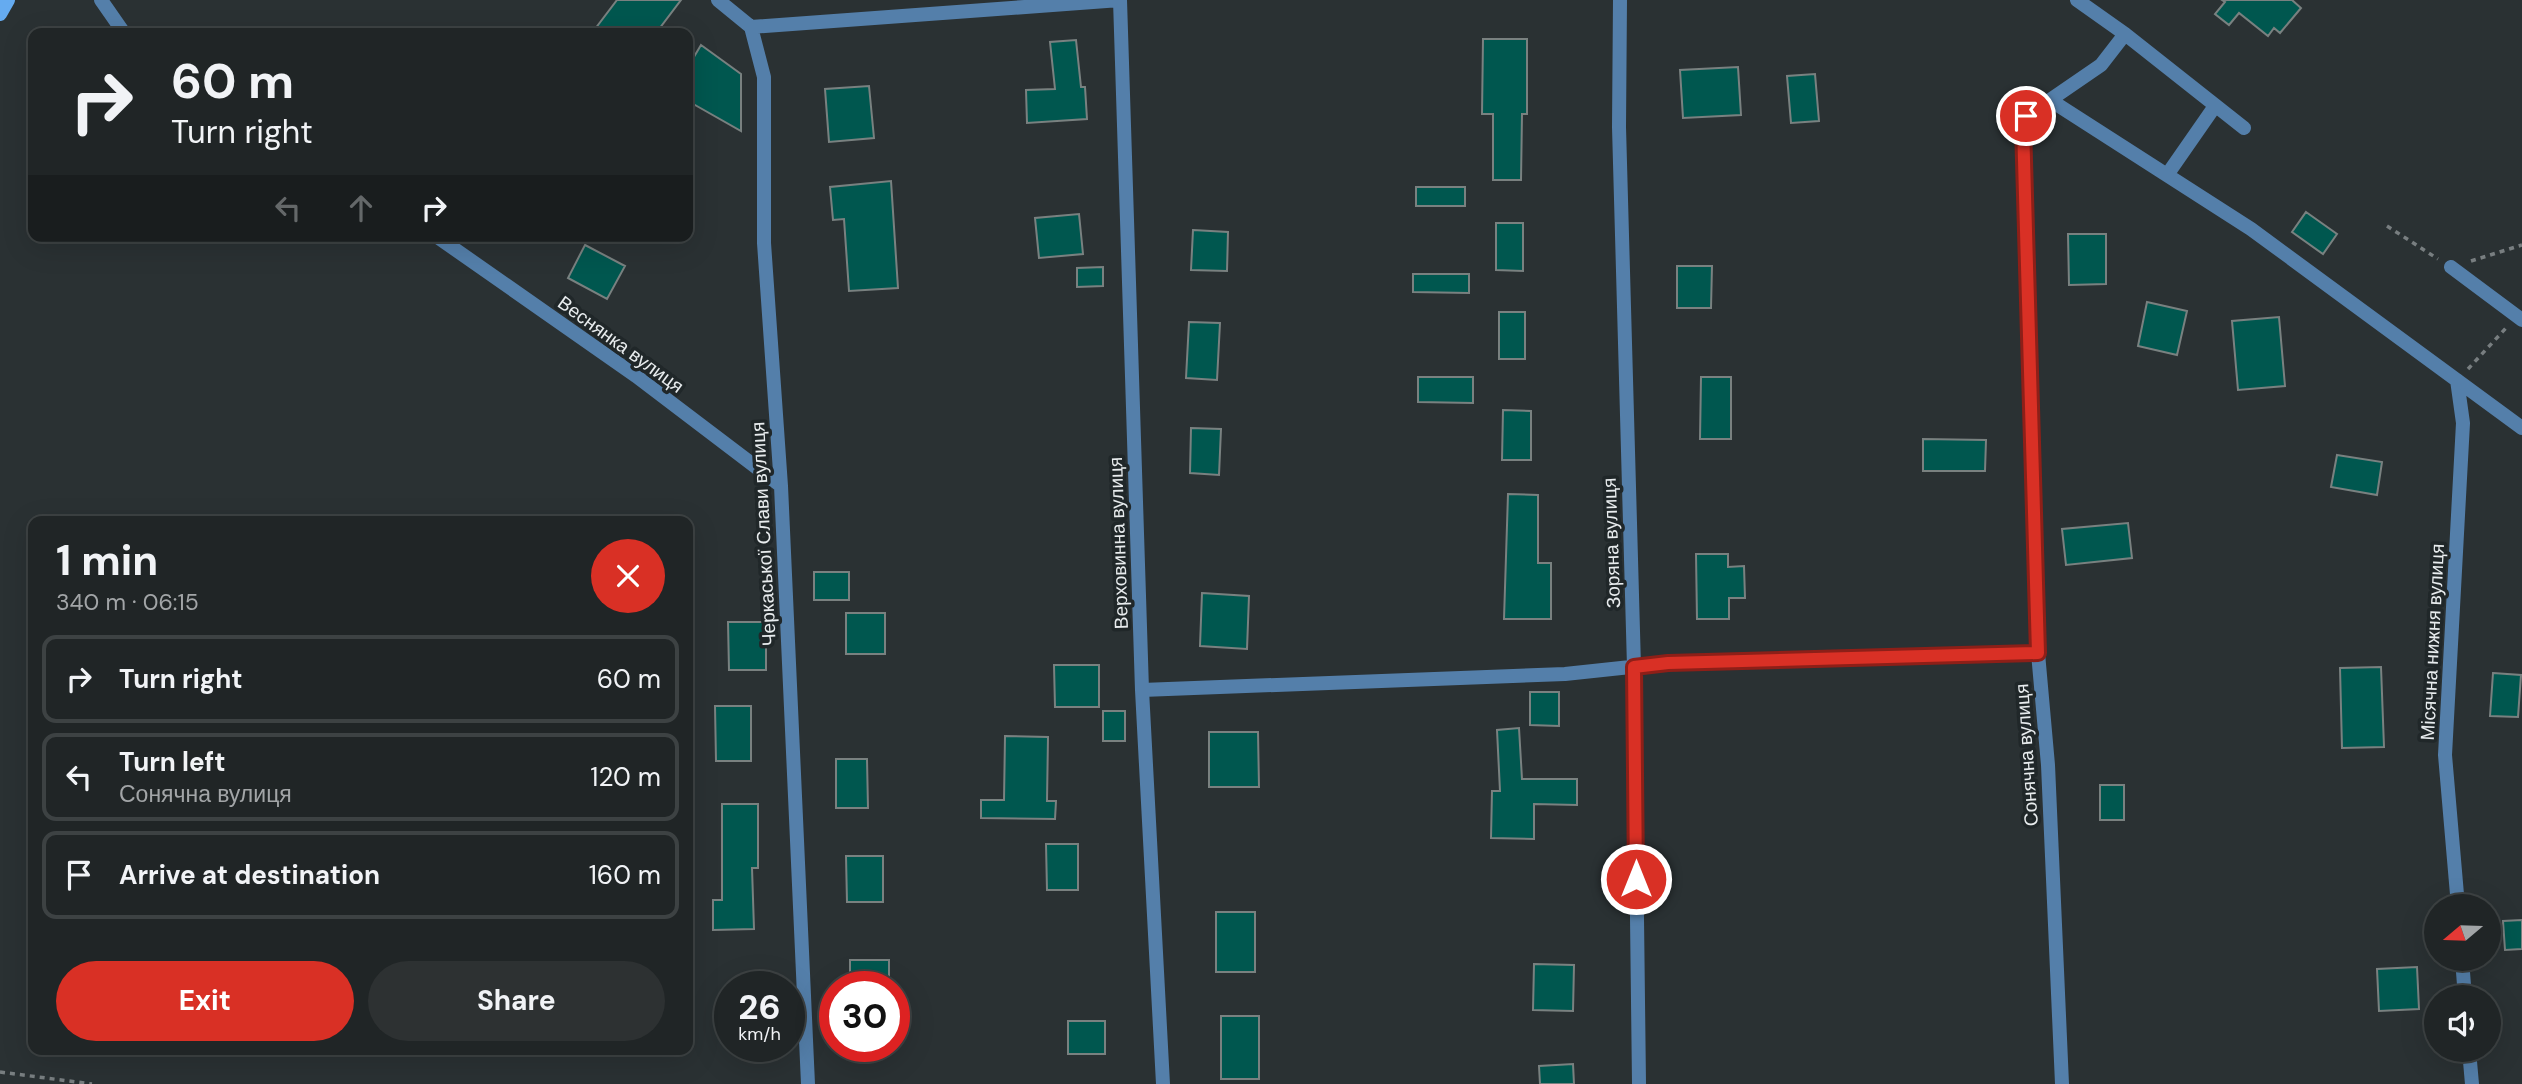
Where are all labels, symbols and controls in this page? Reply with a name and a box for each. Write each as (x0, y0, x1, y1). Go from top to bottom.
text: 60 m (171, 49, 294, 113)
icon: right (56, 56, 147, 147)
pin (1996, 86, 2056, 146)
icon: arrive (2007, 97, 2045, 135)
text: Turn right (171, 111, 313, 153)
icon: left (269, 189, 307, 227)
icon: ahead (342, 189, 380, 227)
icon: right (415, 189, 453, 227)
street label: Веснянка вулиця (553, 290, 689, 399)
street label: Черкаської Слави вулиця (745, 421, 782, 647)
street label: Верховинна вулиця (1103, 456, 1134, 630)
street label: Зоряна вулиця (1597, 477, 1626, 609)
text: 1 min (56, 533, 158, 588)
button: close (591, 539, 665, 613)
street label: Місячна нижня вулиця (2415, 543, 2450, 741)
text: 340 m · 06:15 (56, 587, 199, 617)
icon: right (60, 660, 98, 698)
text: Turn right (119, 662, 243, 696)
text: 60 m (597, 662, 661, 696)
street label: Сонячна вулиця (2009, 683, 2044, 827)
text: Turn left (119, 745, 226, 779)
icon: left (60, 758, 98, 796)
text: 120 m (590, 760, 661, 794)
text: Сонячна вулиця (119, 779, 292, 809)
position arrow (1599, 842, 1673, 916)
icon: arrive (60, 856, 98, 894)
text: Arrive at destination (119, 858, 380, 892)
text: 160 m (589, 858, 661, 892)
north arrow (2424, 894, 2501, 971)
map controls (2424, 894, 2501, 1062)
button: Exit (56, 961, 354, 1041)
button: Share (368, 961, 665, 1041)
speed limit sign: 30 (819, 971, 910, 1062)
text: 26 (738, 984, 781, 1030)
button: sound (2424, 985, 2501, 1062)
text: km/h (738, 1022, 781, 1046)

